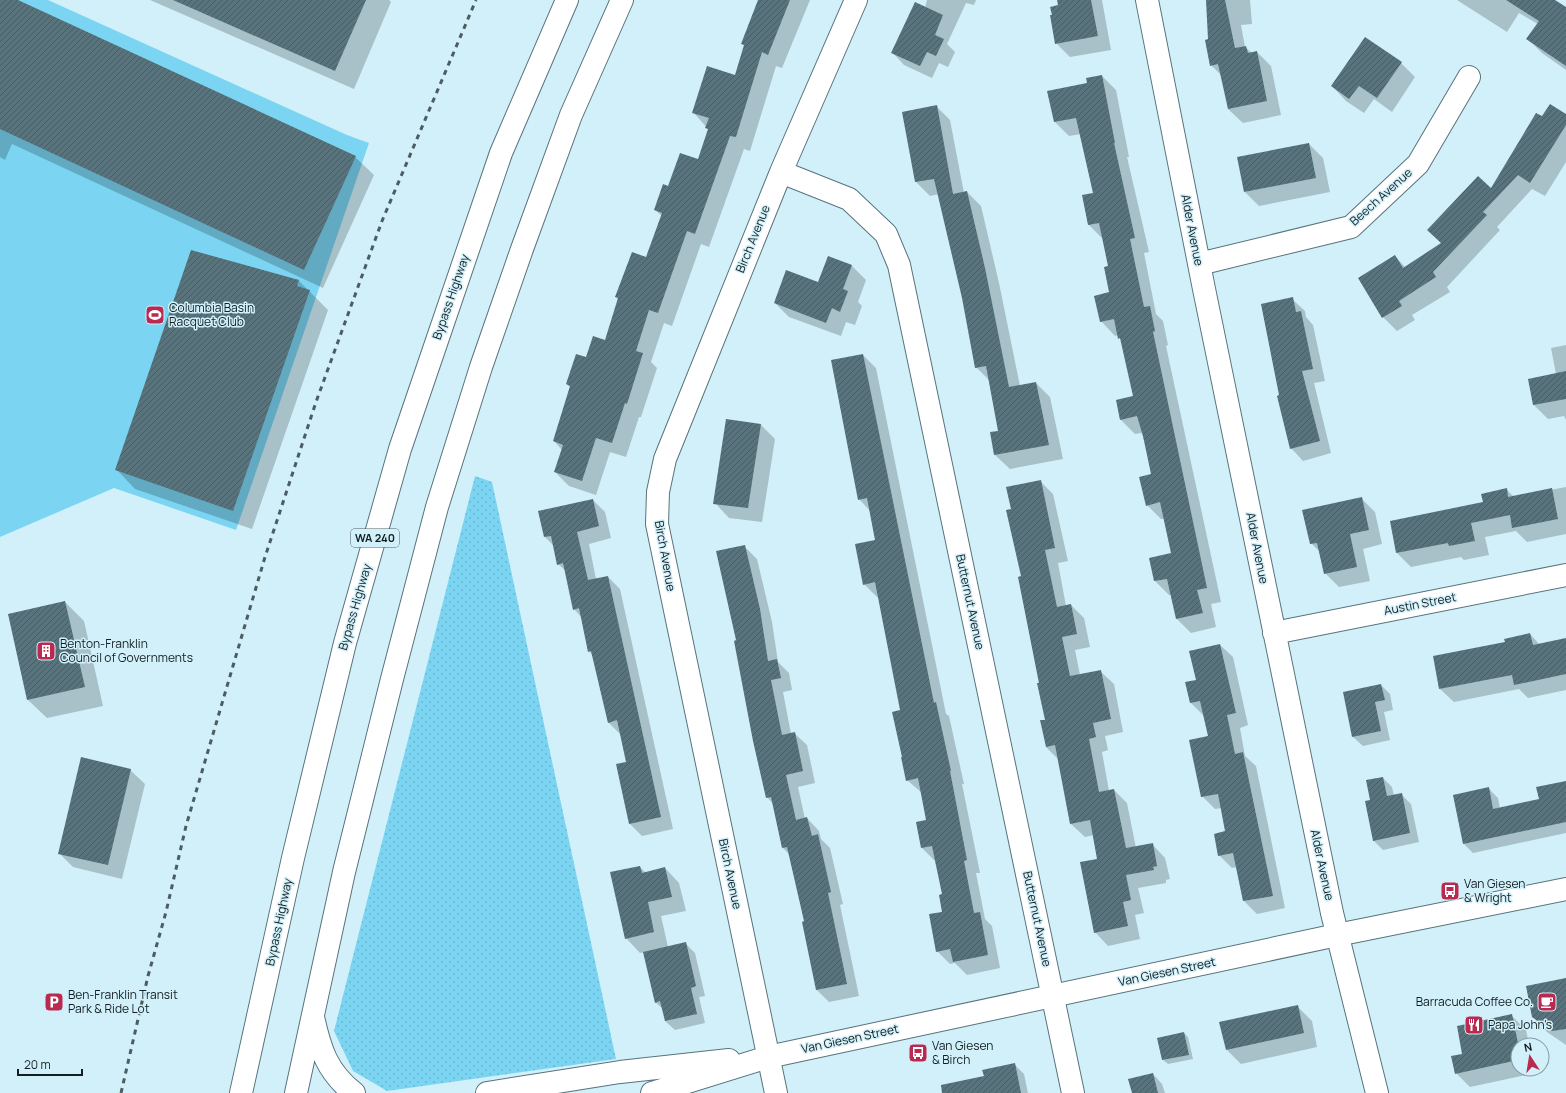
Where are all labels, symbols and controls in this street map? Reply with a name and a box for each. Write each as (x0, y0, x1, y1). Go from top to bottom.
street label: Beech Avenue (1346, 164, 1416, 229)
street label: Alder Avenue (1177, 193, 1208, 267)
street label: Birch Avenue (731, 202, 774, 275)
street label: Bypass Highway (428, 251, 473, 342)
place label: Columbia Basin Racquet Club (169, 299, 254, 330)
sports icon: Columbia Basin Racquet Club (144, 304, 166, 326)
street label: Alder Avenue (1242, 511, 1273, 585)
street label: Birch Avenue (651, 519, 680, 593)
road number: WA 240 (351, 529, 399, 547)
street label: Butternut Avenue (952, 553, 989, 651)
street label: Bypass Highway (334, 561, 375, 652)
street label: Austin Street (1382, 588, 1458, 619)
place label: Benton-Franklin Council of Governments (60, 635, 193, 666)
building icon: Benton-Franklin Council of Governments (35, 640, 57, 662)
street label: Alder Avenue (1307, 828, 1338, 902)
street label: Birch Avenue (715, 837, 746, 911)
street label: Butternut Avenue (1019, 870, 1056, 968)
place label: Van Giesen & Wright (1464, 875, 1525, 906)
street label: Bypass Highway (261, 876, 296, 967)
bus stop icon: Van Giesen & Wright (1439, 880, 1461, 902)
street label: Van Giesen Street (1117, 953, 1217, 990)
place label: Ben-Franklin Transit Park & Ride Lot (68, 986, 178, 1017)
parking icon: Ben-Franklin Transit Park & Ride Lot (43, 991, 65, 1013)
cafe icon: Barracuda Coffee Co. (1536, 991, 1558, 1013)
place label: Barracuda Coffee Co. (1416, 993, 1533, 1010)
restaurant icon: Papa John's (1463, 1014, 1485, 1036)
place label: Papa John's (1488, 1016, 1552, 1033)
street label: Van Giesen Street (800, 1020, 900, 1057)
place label: Van Giesen & Birch (932, 1037, 993, 1068)
north arrow (1510, 1037, 1550, 1077)
text: N (1522, 1039, 1533, 1055)
bus stop icon: Van Giesen & Birch (907, 1042, 929, 1064)
scale bar (18, 1051, 82, 1077)
text: 20 m (24, 1056, 51, 1073)

